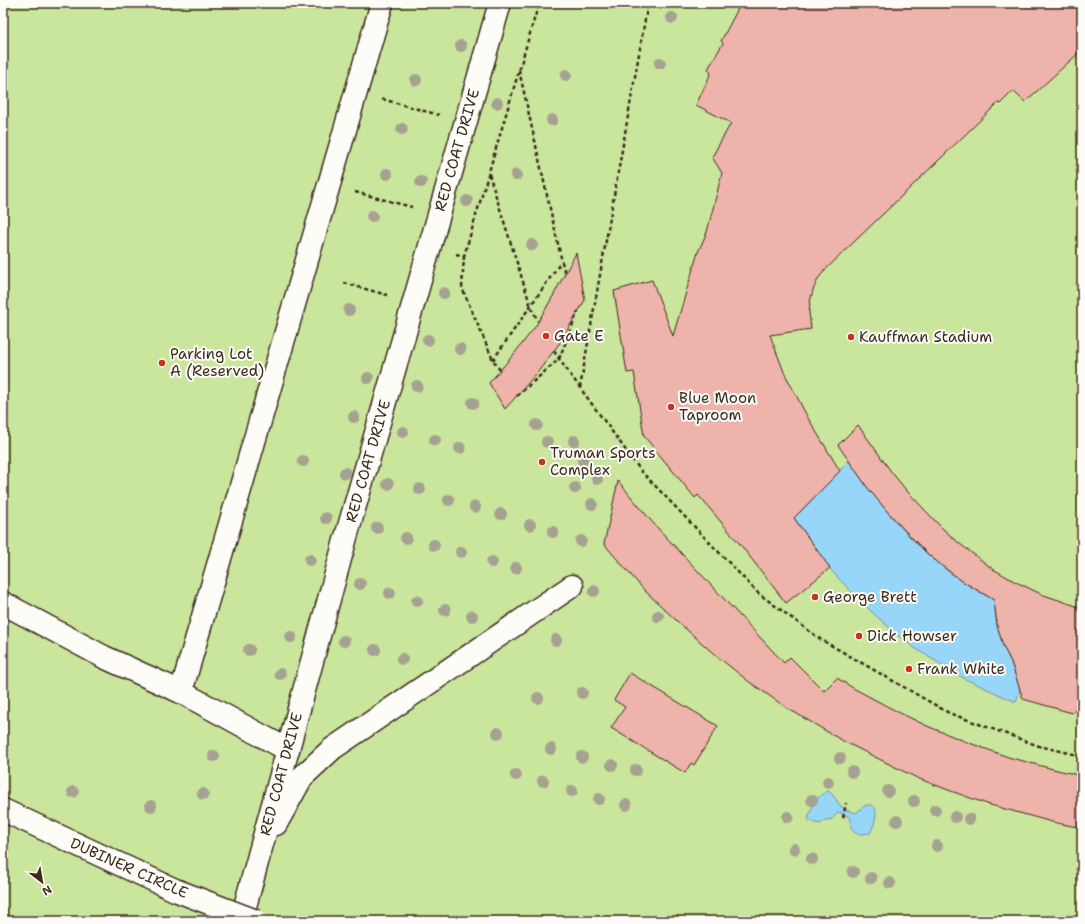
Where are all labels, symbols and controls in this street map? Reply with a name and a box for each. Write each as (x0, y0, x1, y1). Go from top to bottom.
street label: RED COAT DRIVE (430, 86, 484, 214)
place label: Gate E (554, 326, 604, 346)
place label: Kauffman Stadium (859, 327, 992, 347)
marker: Gate E (541, 331, 551, 341)
marker: Kauffman Stadium (846, 332, 856, 342)
place label: Parking Lot A (Reserved) (170, 344, 264, 381)
marker: Parking Lot A (Reserved) (157, 358, 167, 368)
place label: Blue Moon Taproom (679, 388, 756, 425)
street label: RED COAT DRIVE (341, 397, 395, 525)
marker: Blue Moon Taproom (666, 402, 676, 412)
place label: Truman Sports Complex (550, 443, 656, 480)
marker: Truman Sports Complex (537, 457, 547, 467)
place label: George Brett (823, 587, 917, 607)
marker: George Brett (810, 592, 820, 602)
place label: Dick Howser (867, 626, 957, 646)
marker: Dick Howser (854, 631, 864, 641)
place label: Frank White (917, 659, 1005, 679)
marker: Frank White (904, 664, 914, 674)
street label: RED COAT DRIVE (255, 710, 307, 838)
street label: DUBINER CIRCLE (67, 833, 191, 903)
north arrow (22, 862, 62, 902)
text: N (39, 881, 54, 899)

